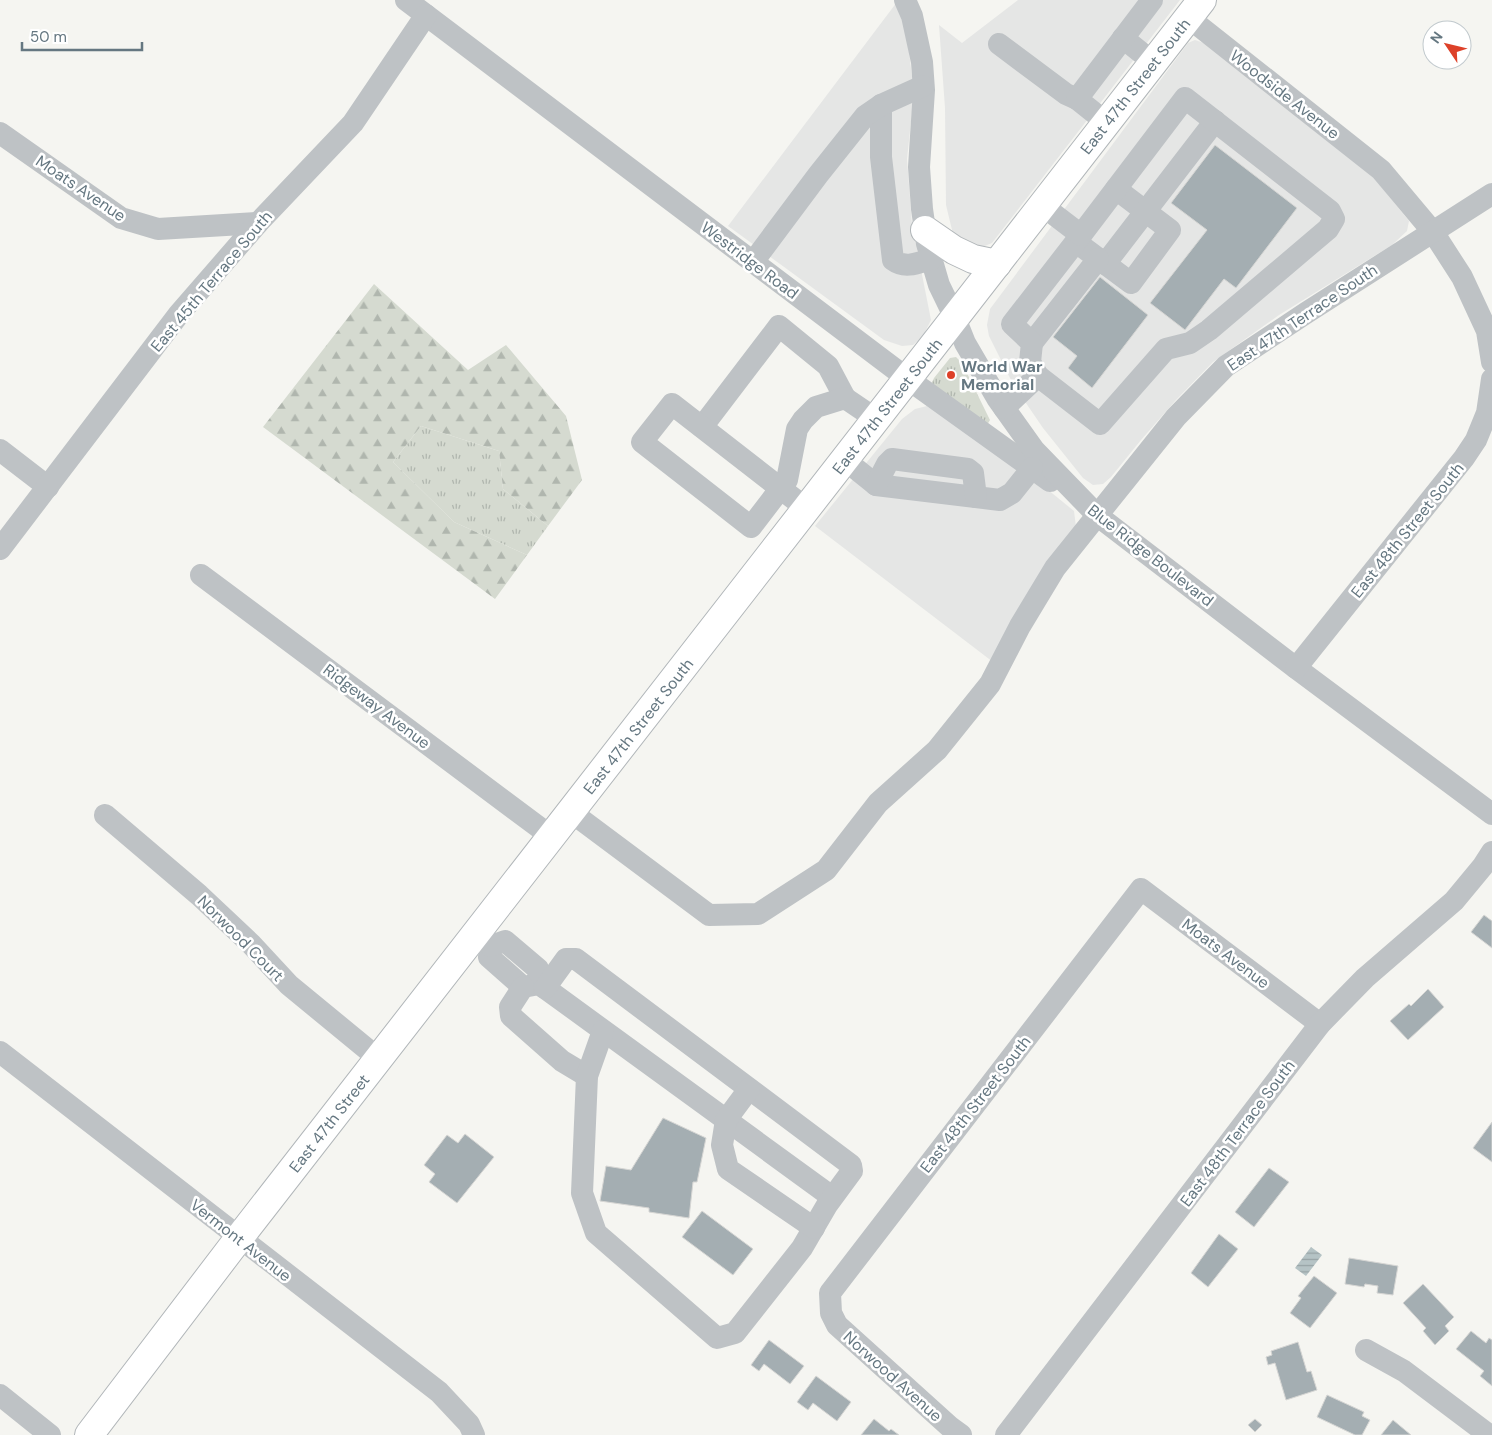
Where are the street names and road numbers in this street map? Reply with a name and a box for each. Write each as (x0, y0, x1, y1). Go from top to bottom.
street label: East 47th Street South (1076, 14, 1195, 159)
street label: Woodside Avenue (1226, 45, 1344, 144)
street label: Moats Avenue (32, 151, 130, 226)
street label: East 45th Terrace South (146, 206, 277, 356)
street label: Westridge Road (697, 217, 803, 304)
street label: East 47th Terrace South (1223, 259, 1382, 376)
street label: East 47th Street South (828, 334, 947, 479)
street label: East 48th Street South (1346, 458, 1468, 602)
street label: Blue Ridge Boulevard (1084, 500, 1218, 611)
street label: East 47th Street South (579, 654, 698, 799)
street label: Ridgeway Avenue (319, 659, 434, 753)
street label: Norwood Court (193, 891, 288, 986)
street label: Moats Avenue (1178, 914, 1274, 993)
street label: East 48th Street South (915, 1032, 1035, 1177)
street label: East 48th Terrace South (1175, 1056, 1299, 1211)
street label: East 47th Street (284, 1070, 374, 1177)
street label: Vermont Avenue (186, 1194, 295, 1286)
street label: Norwood Avenue (839, 1326, 947, 1426)

